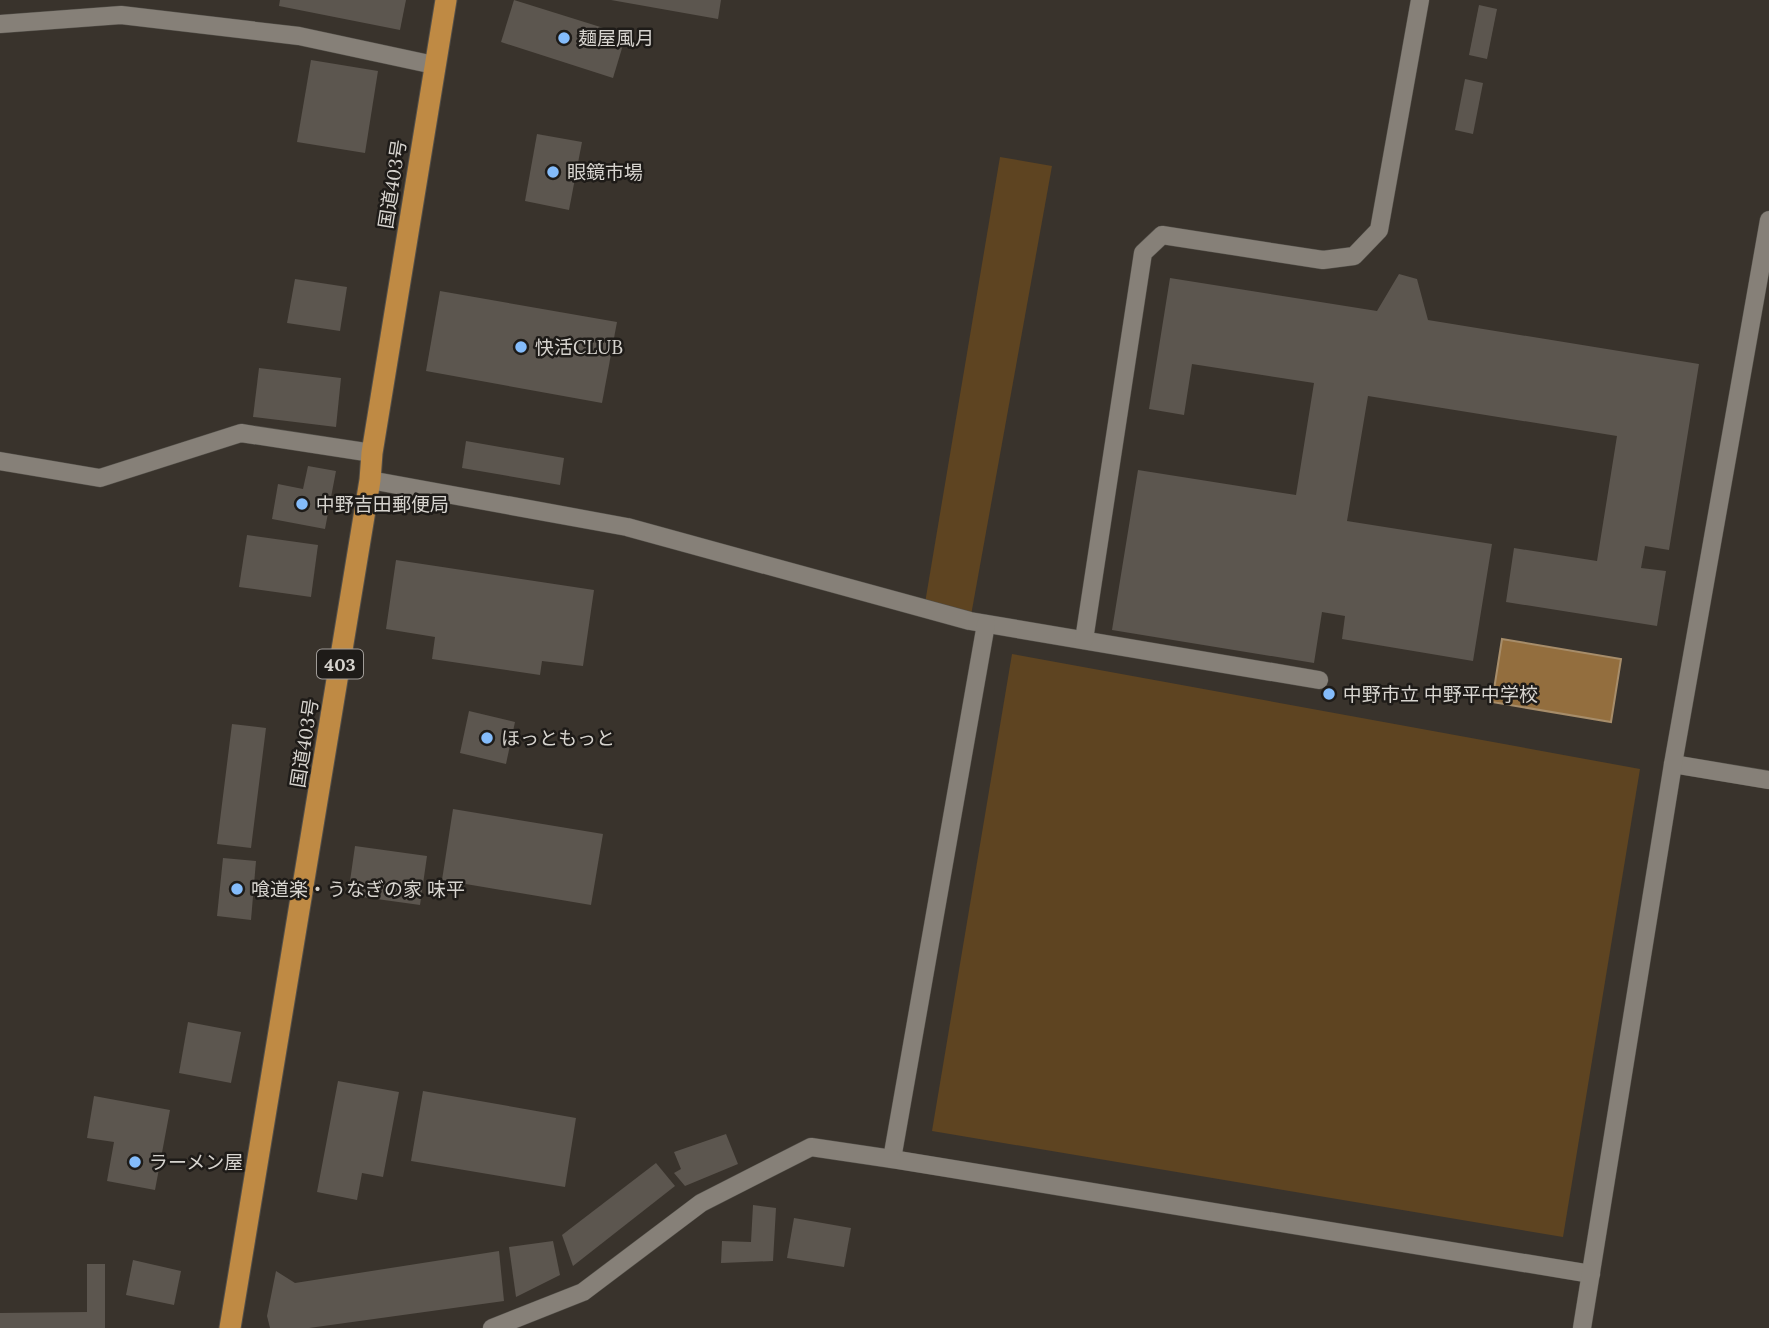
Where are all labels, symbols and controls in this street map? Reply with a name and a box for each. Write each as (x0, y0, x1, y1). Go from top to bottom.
place label: 麺屋風月 (578, 26, 654, 50)
marker: 麺屋風月 (556, 30, 572, 46)
street label: 国道403号 (373, 138, 411, 230)
place label: 眼鏡市場 (567, 160, 643, 184)
marker: 眼鏡市場 (545, 164, 561, 180)
place label: 快活CLUB (535, 335, 623, 359)
marker: 快活CLUB (513, 339, 529, 355)
place label: 中野吉田郵便局 (316, 492, 449, 516)
marker: 中野吉田郵便局 (294, 496, 310, 512)
road number: 403 (317, 650, 363, 678)
place label: 中野市立 中野平中学校 (1343, 682, 1538, 706)
marker: 中野市立 中野平中学校 (1321, 686, 1337, 702)
street label: 国道403号 (285, 697, 323, 789)
place label: ほっともっと (501, 726, 615, 750)
marker: ほっともっと (479, 730, 495, 746)
place label: 喰道楽・うなぎの家 味平 (251, 877, 465, 901)
marker: 喰道楽・うなぎの家 味平 (229, 881, 245, 897)
place label: ラーメン屋 (149, 1150, 243, 1174)
marker: ラーメン屋 (127, 1154, 143, 1170)

